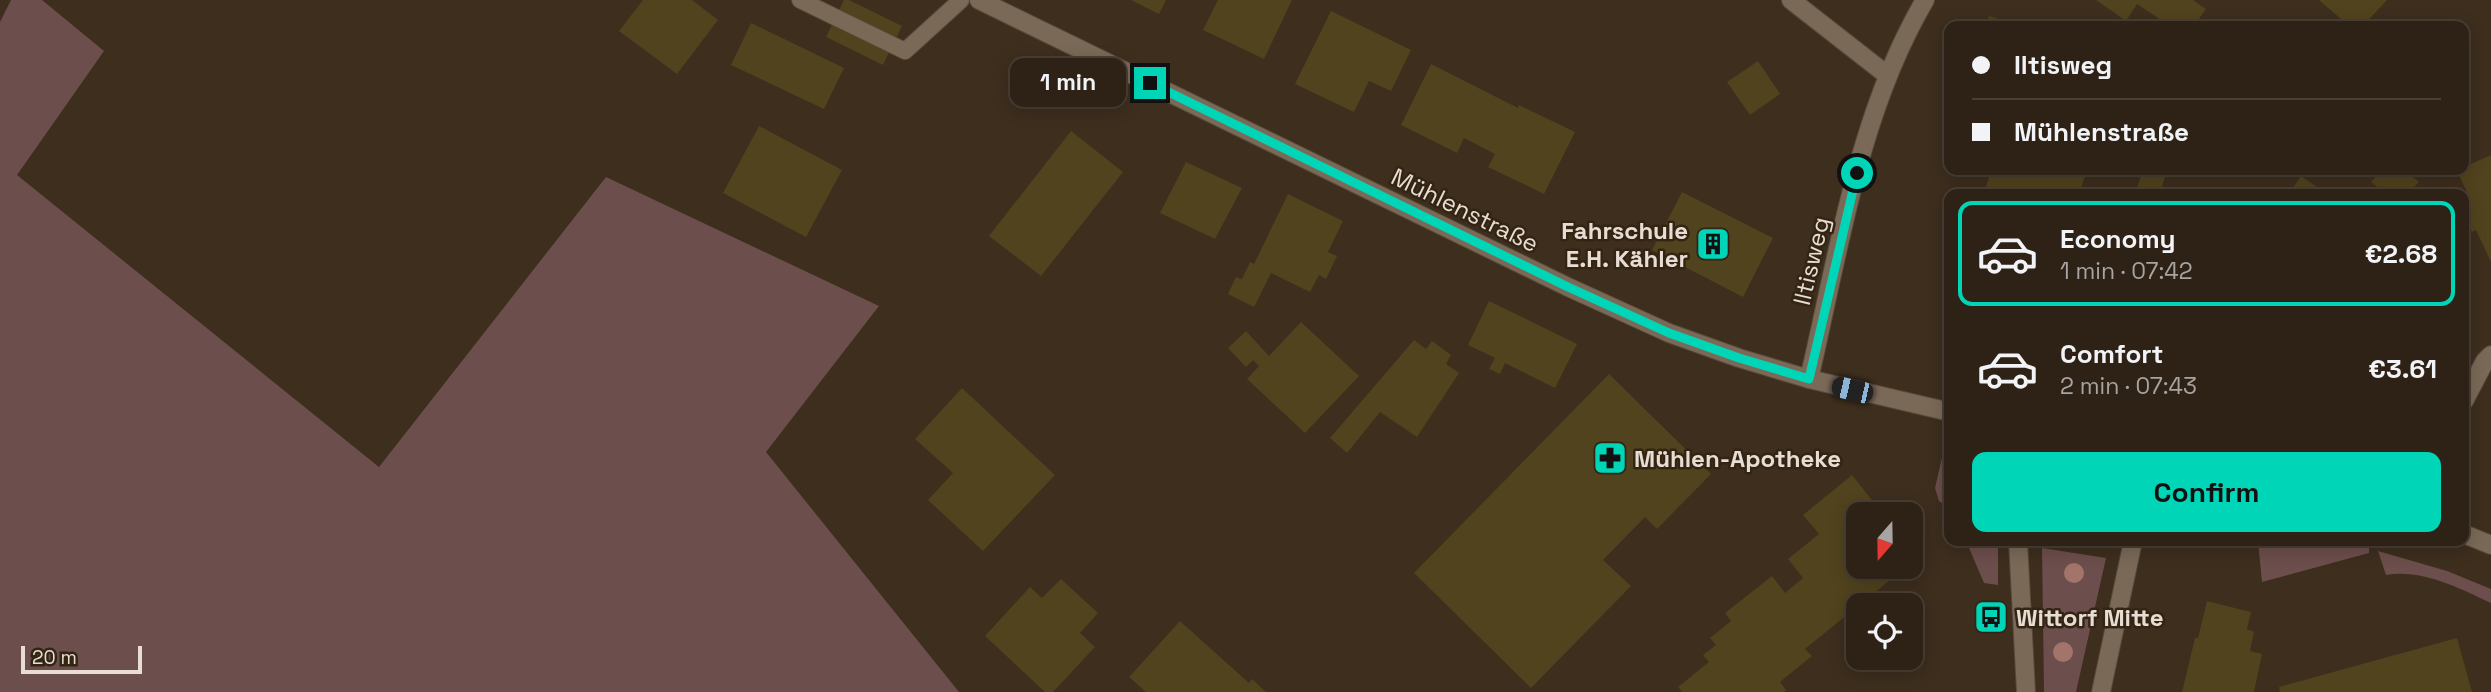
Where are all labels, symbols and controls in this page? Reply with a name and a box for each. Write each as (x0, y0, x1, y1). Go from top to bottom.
text: Iltisweg (2014, 48, 2112, 82)
callout: 1 min (1010, 58, 1126, 108)
text: 1 min (1040, 67, 1096, 97)
route end (1134, 67, 1166, 99)
text: Mühlenstraße (2014, 115, 2189, 149)
route start (1841, 157, 1873, 189)
street label: Mühlenstraße (1386, 161, 1544, 259)
street label: Iltisweg (1786, 214, 1836, 308)
place label: Fahrschule E.H. Kähler (1561, 215, 1688, 274)
icon: car (1976, 222, 2039, 285)
text: Economy (2060, 222, 2176, 256)
building icon: Fahrschule E.H. Kähler (1694, 225, 1732, 263)
text: €2.68 (2365, 237, 2437, 271)
text: 1 min · 07:42 (2060, 256, 2193, 286)
icon: car (1976, 337, 2039, 400)
text: Comfort (2060, 337, 2163, 371)
text: €3.61 (2368, 352, 2437, 386)
text: 2 min · 07:43 (2060, 371, 2197, 401)
car (1830, 375, 1875, 405)
pharmacy icon: Mühlen-Apotheke (1591, 439, 1629, 477)
place label: Mühlen-Apotheke (1634, 443, 1841, 474)
button: Confirm (1972, 452, 2441, 532)
north arrow (1846, 502, 1923, 579)
map controls (1846, 502, 1923, 670)
button: locate (1846, 593, 1923, 670)
bus stop icon: Wittorf Mitte (1972, 598, 2010, 636)
place label: Wittorf Mitte (2016, 602, 2164, 633)
scale bar (21, 643, 142, 675)
text: 20 m (32, 645, 77, 670)

